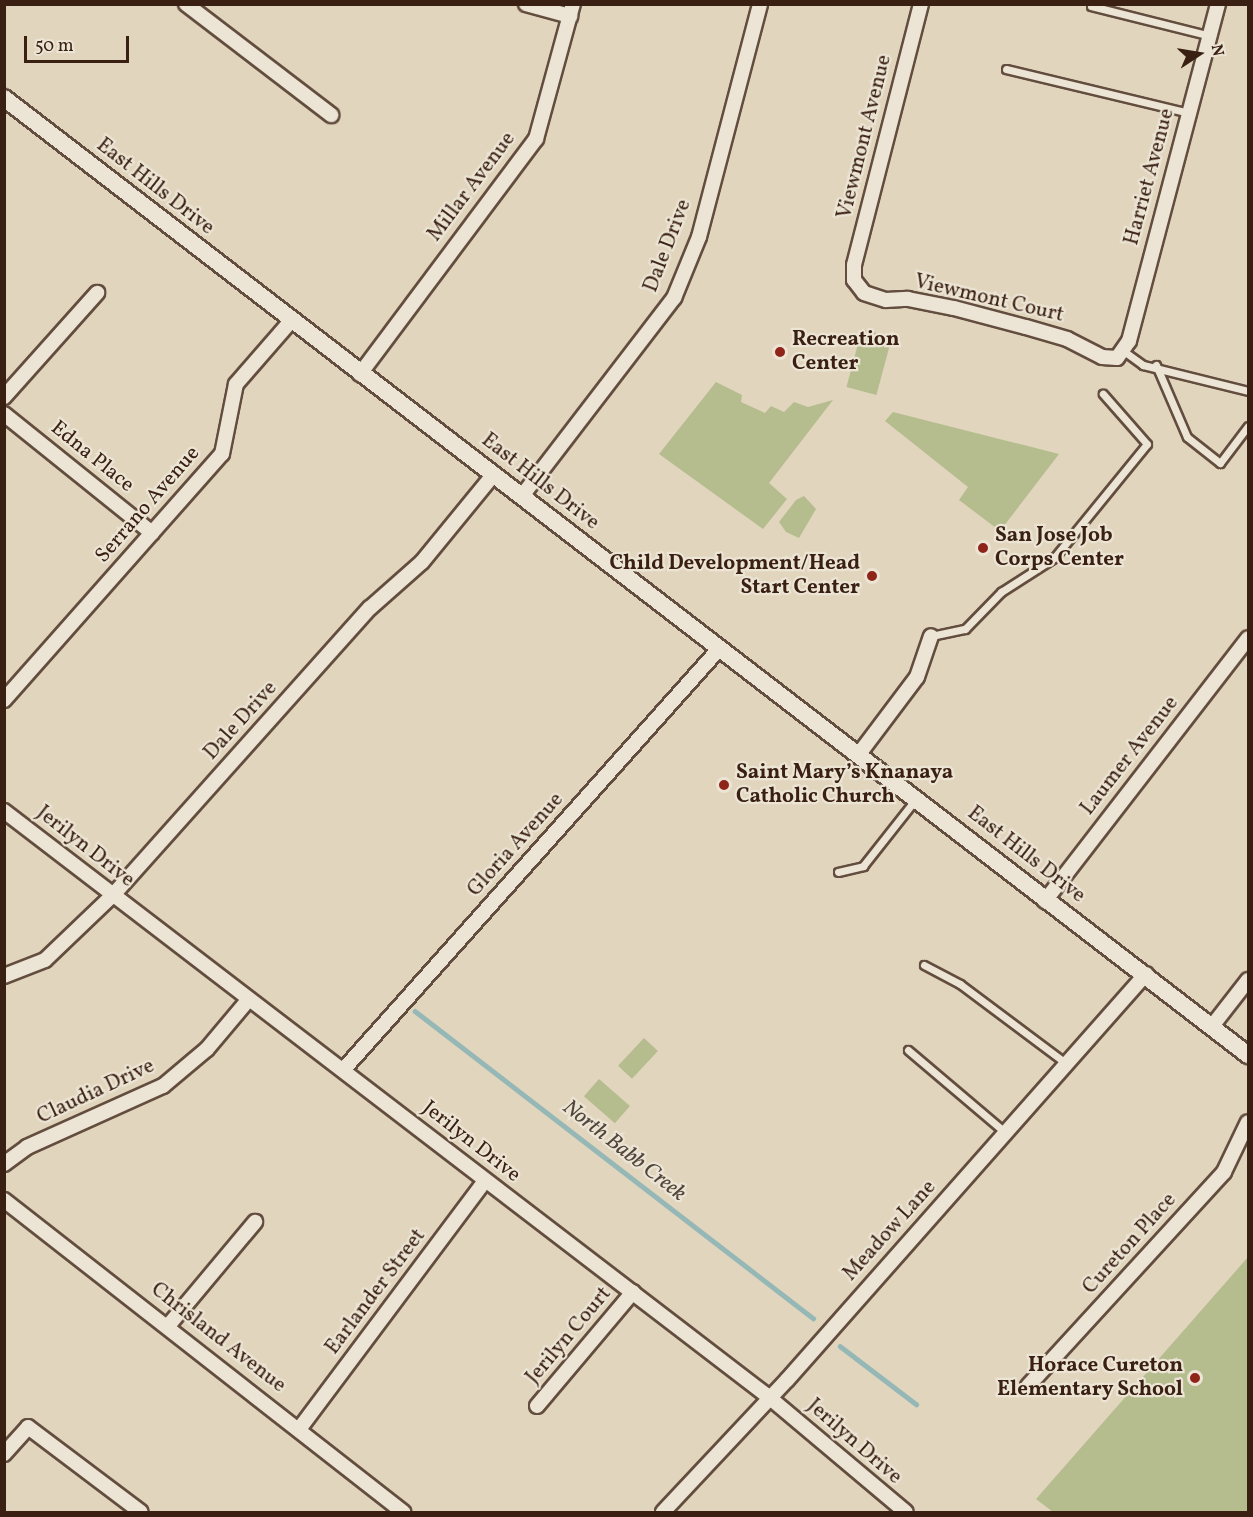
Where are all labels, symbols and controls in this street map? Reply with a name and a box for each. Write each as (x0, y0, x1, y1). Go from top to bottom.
scale bar (27, 24, 132, 62)
north arrow (1169, 24, 1229, 84)
text: 50 m (35, 34, 74, 59)
text: N (1205, 42, 1229, 58)
street label: Viewmont Avenue (832, 52, 898, 222)
street label: Harriet Avenue (1120, 106, 1180, 248)
street label: Millar Avenue (423, 127, 521, 247)
street label: East Hills Drive (91, 133, 219, 241)
street label: Dale Drive (639, 196, 697, 296)
street label: Viewmont Court (912, 270, 1066, 328)
place label: Recreation Center (792, 327, 899, 377)
marker: Recreation Center (773, 345, 787, 359)
street label: Edna Place (45, 416, 139, 498)
street label: East Hills Drive (476, 428, 604, 536)
street label: Serrano Avenue (91, 442, 205, 568)
place label: San Jose Job Corps Center (995, 523, 1124, 573)
marker: San Jose Job Corps Center (976, 541, 990, 555)
place label: Child Development/Head Start Center (609, 551, 860, 601)
marker: Child Development/Head Start Center (865, 569, 879, 583)
street label: Dale Drive (199, 676, 283, 766)
street label: Laumer Avenue (1076, 691, 1184, 821)
place label: Saint Mary’s Knanaya Catholic Church (736, 760, 953, 810)
marker: Saint Mary’s Knanaya Catholic Church (717, 778, 731, 792)
street label: Gloria Avenue (463, 788, 569, 902)
street label: Jerilyn Drive (31, 801, 139, 893)
street label: East Hills Drive (962, 801, 1090, 909)
street label: Claudia Drive (33, 1054, 159, 1130)
water label: North Babb Creek (557, 1095, 691, 1207)
street label: Jerilyn Drive (417, 1096, 525, 1188)
street label: Meadow Lane (838, 1175, 942, 1287)
street label: Cureton Place (1078, 1188, 1182, 1300)
street label: Earlander Street (321, 1224, 431, 1360)
street label: Chrisland Avenue (145, 1277, 291, 1399)
street label: Jerilyn Court (521, 1282, 617, 1390)
place label: Horace Cureton Elementary School (997, 1353, 1183, 1403)
marker: Horace Cureton Elementary School (1188, 1371, 1202, 1385)
street label: Jerilyn Drive (801, 1394, 907, 1490)

